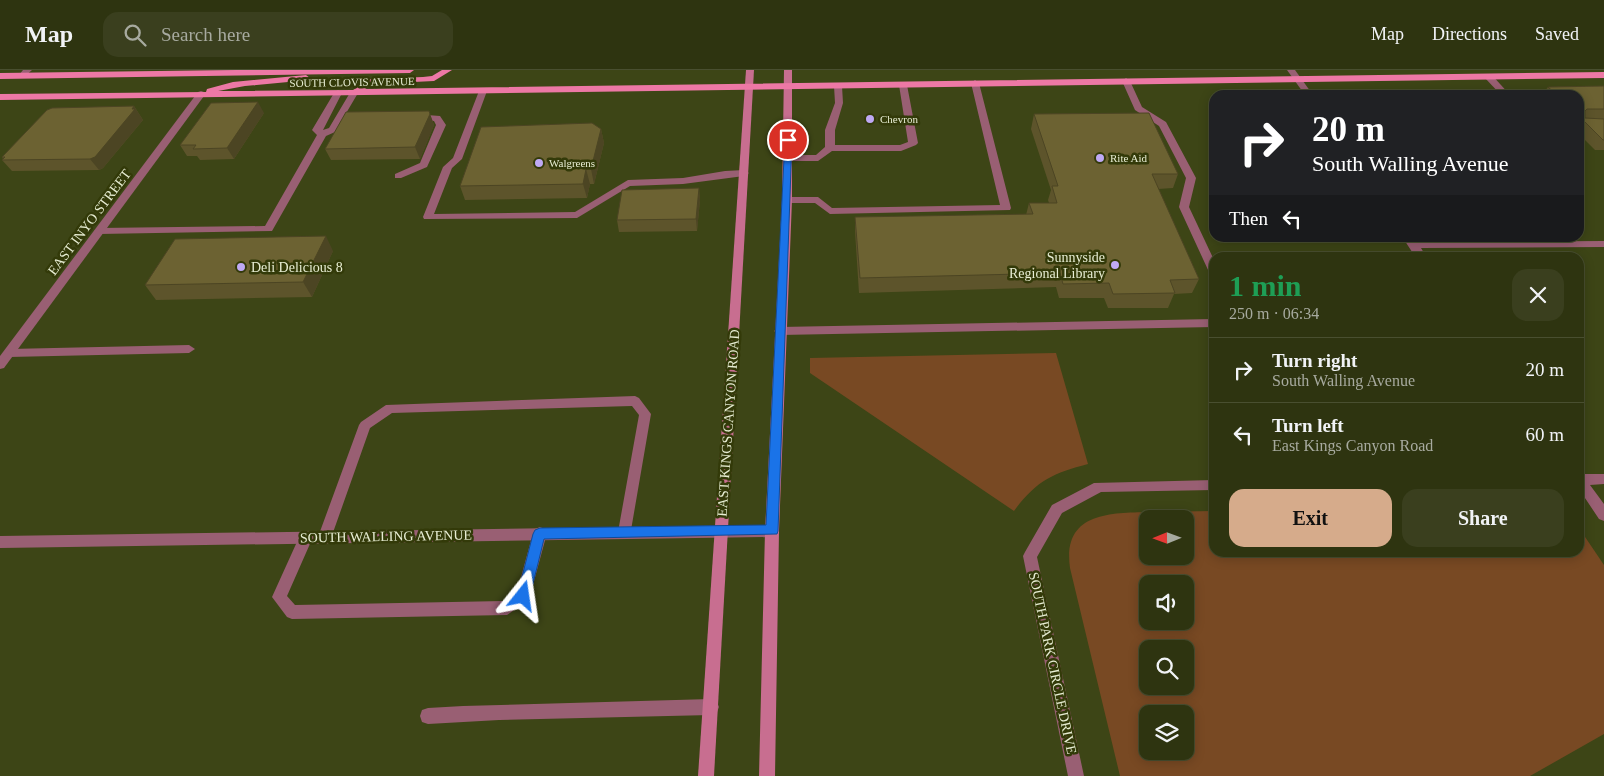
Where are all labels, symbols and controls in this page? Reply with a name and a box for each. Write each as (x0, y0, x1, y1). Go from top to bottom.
search box (103, 12, 453, 57)
text: Map (25, 21, 73, 47)
icon: search (121, 21, 149, 49)
text: Search here (161, 24, 250, 45)
text: Map (1371, 24, 1404, 44)
text: Directions (1432, 24, 1507, 44)
text: Saved (1535, 24, 1579, 44)
street label: SOUTH CLOVIS AVENUE (289, 75, 415, 89)
icon: right (1229, 110, 1294, 175)
text: 20 m (1312, 110, 1385, 149)
marker: Chevron (864, 113, 876, 125)
place label: Chevron (880, 113, 918, 125)
pin (767, 119, 809, 161)
icon: arrive (774, 126, 802, 154)
text: South Walling Avenue (1312, 151, 1509, 176)
marker: Rite Aid (1094, 152, 1106, 164)
place label: Rite Aid (1110, 152, 1147, 164)
marker: Walgreens (533, 157, 545, 169)
place label: Walgreens (549, 157, 595, 169)
street label: EAST INYO STREET (45, 166, 134, 278)
icon: left (1278, 205, 1306, 233)
text: Then (1229, 208, 1268, 229)
place label: Sunnyside Regional Library (1009, 250, 1105, 281)
marker: Sunnyside Regional Library (1109, 259, 1121, 271)
place label: Deli Delicious 8 (251, 260, 343, 275)
marker: Deli Delicious 8 (235, 261, 247, 273)
text: 1 min (1229, 269, 1302, 302)
button: close (1512, 269, 1564, 321)
text: 250 m · 06:34 (1229, 305, 1319, 322)
street label: EAST KINGS CANYON ROAD (714, 329, 743, 517)
text: Turn right (1272, 350, 1357, 371)
icon: right (1229, 356, 1257, 384)
text: 20 m (1525, 359, 1564, 380)
text: South Walling Avenue (1272, 372, 1415, 389)
text: Turn left (1272, 415, 1344, 436)
icon: left (1229, 421, 1257, 449)
text: 60 m (1525, 424, 1564, 445)
text: East Kings Canyon Road (1272, 437, 1433, 454)
button: Exit (1229, 489, 1392, 547)
button: Share (1402, 489, 1564, 547)
north arrow (1139, 510, 1194, 565)
map controls (1139, 510, 1194, 760)
street label: SOUTH WALLING AVENUE (300, 527, 472, 546)
position arrow (496, 569, 548, 621)
street label: SOUTH PARK CIRCLE DRIVE (1026, 571, 1079, 756)
button: sound (1139, 575, 1194, 630)
button: search (1139, 640, 1194, 695)
button: layers (1139, 705, 1194, 760)

